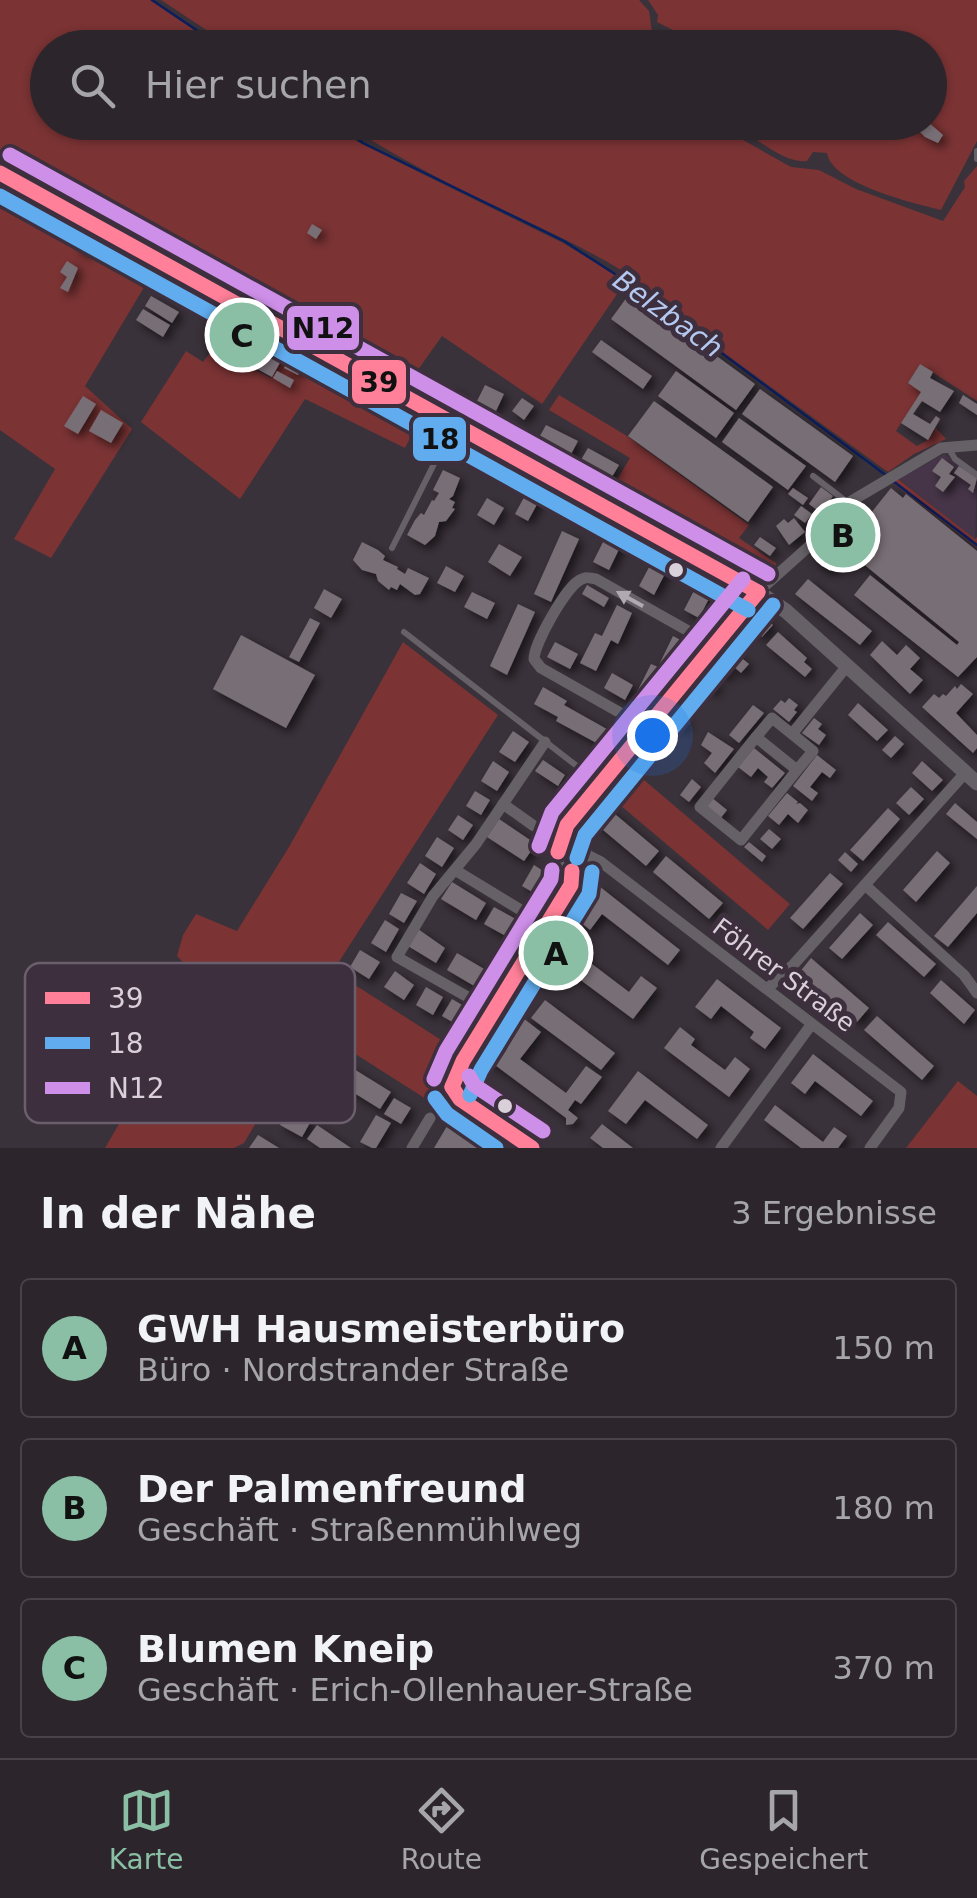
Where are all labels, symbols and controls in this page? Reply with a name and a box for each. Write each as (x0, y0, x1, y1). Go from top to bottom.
search box (30, 30, 947, 140)
icon: search (65, 58, 120, 113)
text: Hier suchen (145, 63, 372, 107)
water label: Belzbach (607, 263, 729, 365)
pin: C (210, 298, 274, 372)
line badge: N12 (285, 304, 361, 352)
text: N12 (292, 312, 354, 345)
line badge: 39 (350, 358, 408, 406)
text: 39 (360, 366, 398, 399)
line badge: 18 (411, 415, 468, 463)
text: 18 (421, 423, 459, 456)
pin: B (810, 498, 876, 572)
unlabelled marker (666, 560, 686, 580)
one-way arrow (616, 590, 644, 608)
your location (627, 710, 678, 761)
street label: Föhrer Straße (707, 912, 861, 1038)
pin: A (524, 916, 588, 990)
legend (25, 963, 355, 1123)
text: 39 (108, 982, 144, 1015)
text: 18 (108, 1027, 144, 1060)
text: N12 (108, 1072, 165, 1105)
unlabelled marker (495, 1096, 515, 1116)
text: In der Nähe (40, 1189, 316, 1238)
text: 3 Ergebnisse (731, 1194, 937, 1232)
text: GWH Hausmeisterbüro (137, 1307, 625, 1351)
text: A (62, 1329, 87, 1367)
text: 150 m (833, 1329, 935, 1367)
text: Büro · Nordstrander Straße (137, 1351, 569, 1389)
text: Der Palmenfreund (137, 1467, 527, 1511)
text: B (62, 1489, 87, 1527)
text: 180 m (833, 1489, 935, 1527)
text: Geschäft · Straßenmühlweg (137, 1511, 582, 1549)
text: Blumen Kneip (137, 1627, 434, 1671)
text: C (63, 1649, 86, 1687)
text: 370 m (833, 1649, 935, 1687)
text: Geschäft · Erich-Ollenhauer-Straße (137, 1671, 693, 1709)
tab: Karte (109, 1783, 183, 1876)
tab: Route (401, 1783, 482, 1876)
tab: Gespeichert (699, 1783, 868, 1876)

